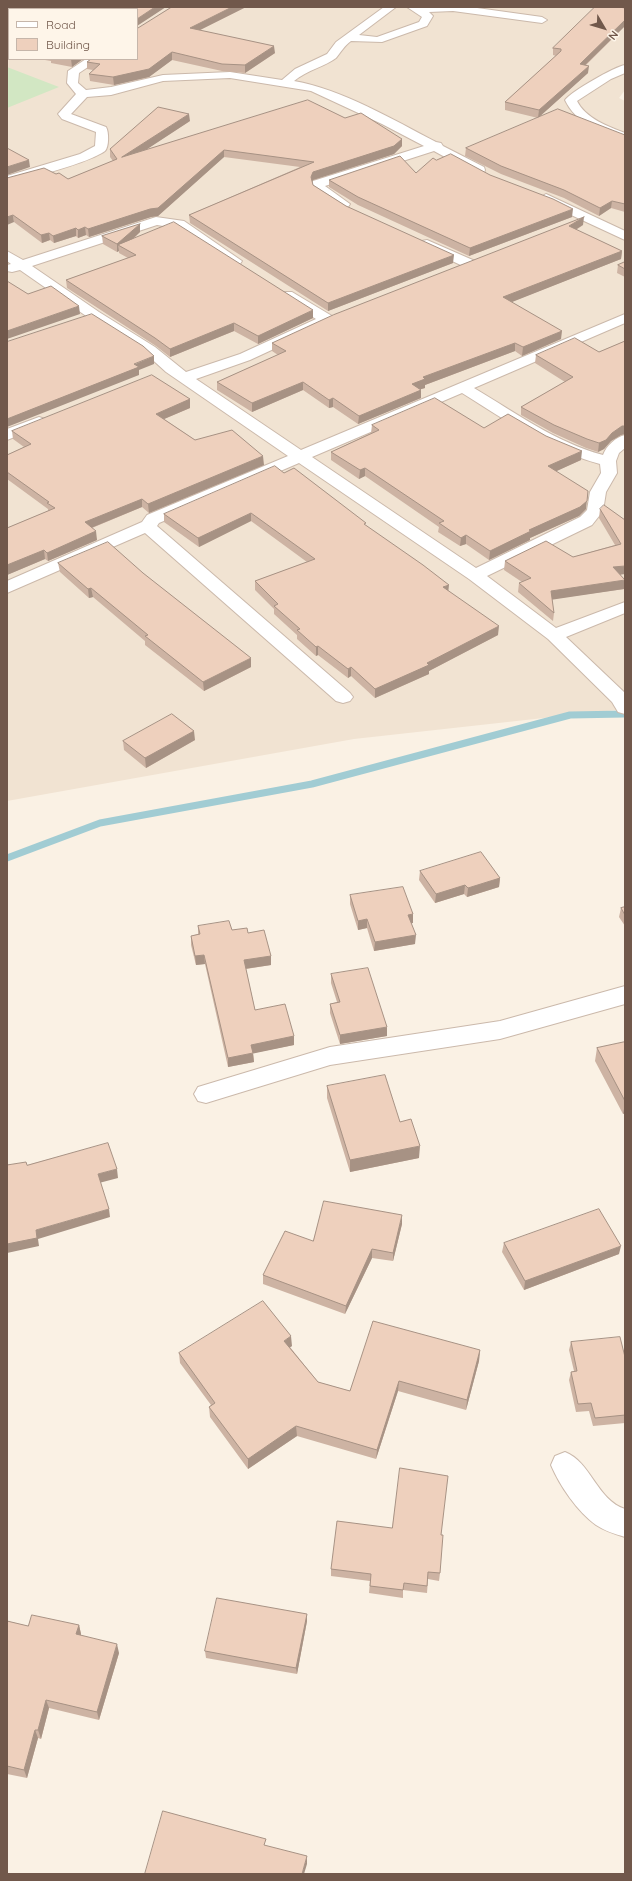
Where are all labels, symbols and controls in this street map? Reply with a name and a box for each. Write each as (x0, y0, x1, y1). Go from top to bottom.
legend (8, 8, 138, 60)
north arrow (584, 8, 624, 48)
text: Road (46, 17, 76, 32)
text: N (605, 28, 621, 43)
text: Building (46, 37, 90, 52)

